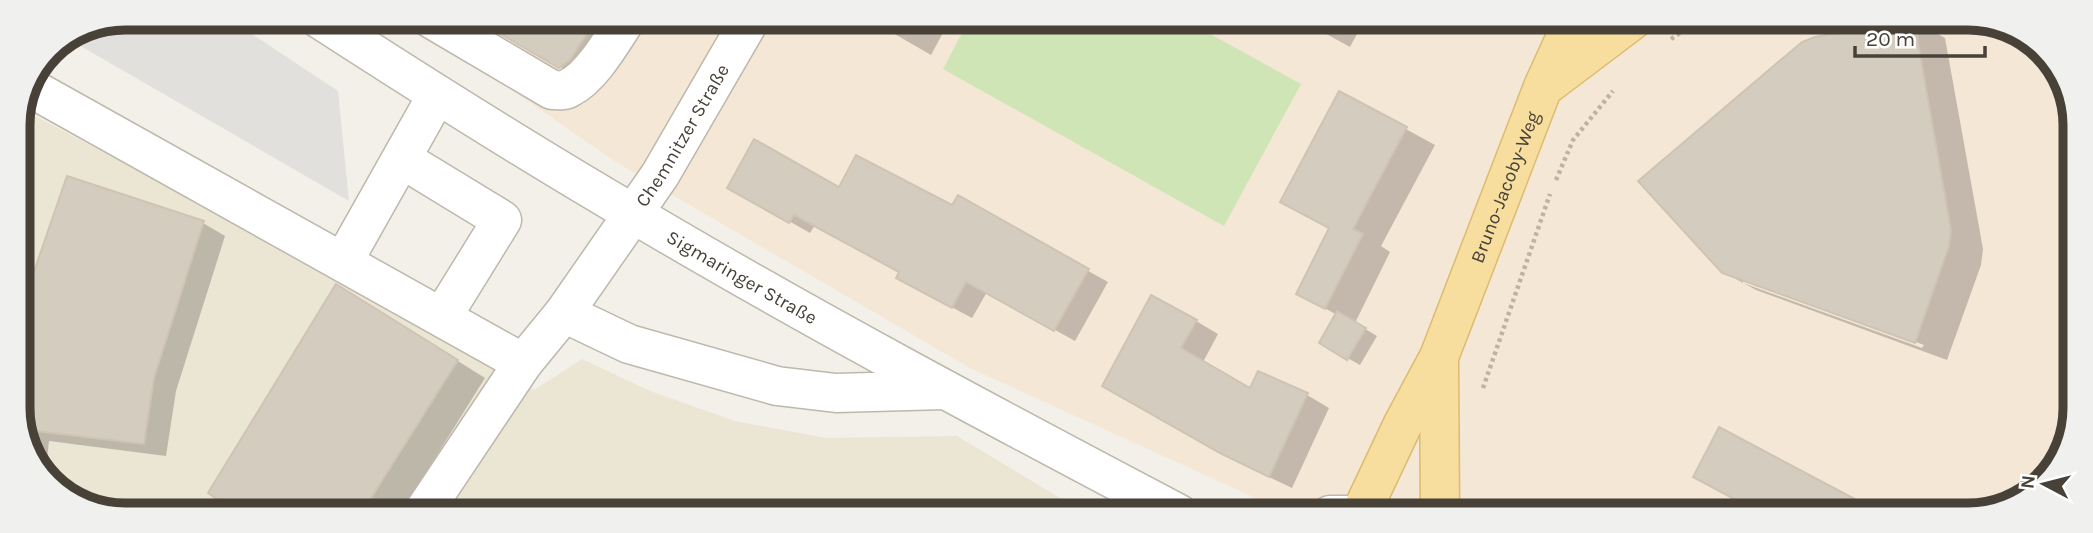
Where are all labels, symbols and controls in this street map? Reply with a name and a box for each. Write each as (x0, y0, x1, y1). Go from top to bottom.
scale bar (1855, 14, 1984, 58)
text: 20 m (1866, 27, 1915, 51)
street label: Chemnitzer Straße (631, 60, 734, 211)
street label: Bruno-Jacoby-Weg (1466, 108, 1545, 266)
street label: Sigmaringer Straße (663, 226, 821, 329)
north arrow (2009, 449, 2079, 519)
text: N (2016, 474, 2040, 490)

